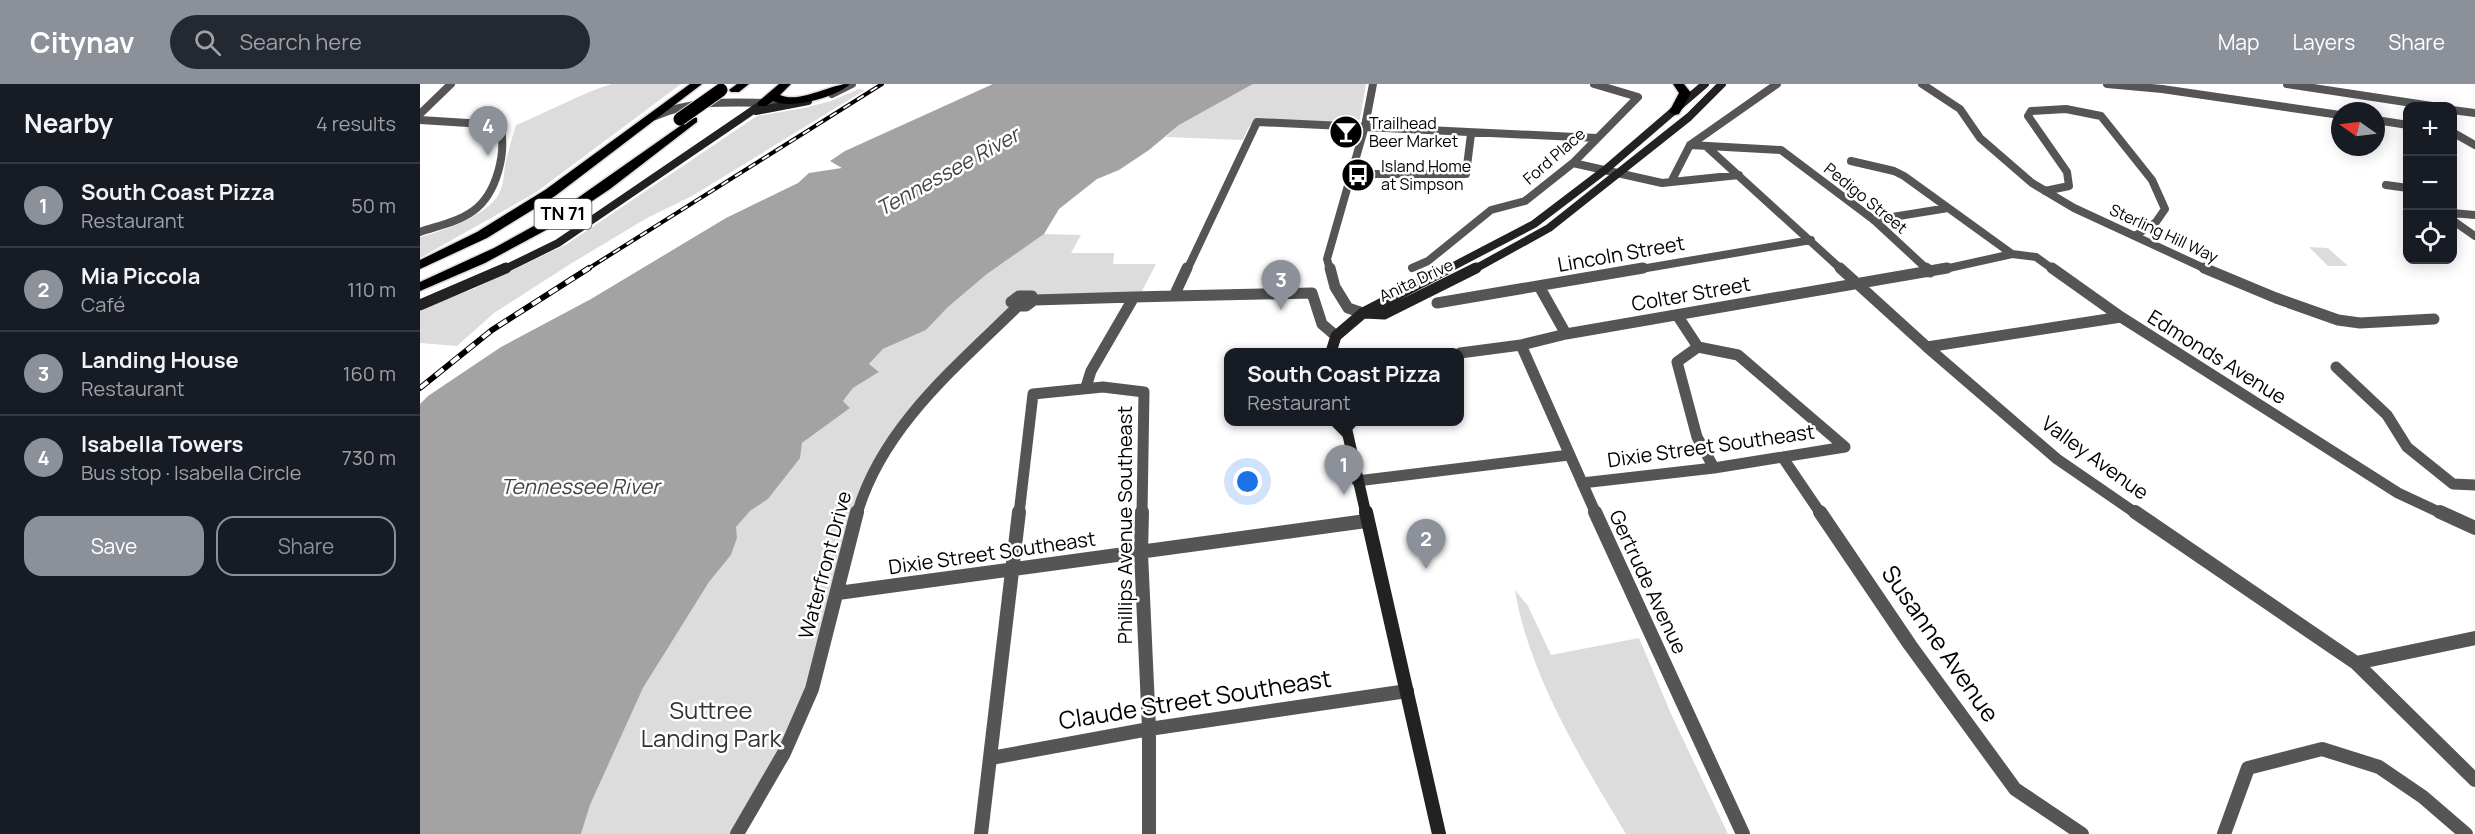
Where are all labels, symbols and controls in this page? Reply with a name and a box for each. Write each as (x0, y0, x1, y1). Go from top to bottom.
search box (170, 15, 590, 69)
text: Citynav (30, 23, 134, 61)
icon: search (191, 26, 224, 59)
text: Search here (239, 27, 362, 57)
text: Map (2218, 28, 2259, 56)
text: Layers (2292, 28, 2355, 56)
text: Share (2388, 28, 2445, 56)
north arrow (2331, 102, 2385, 156)
map controls (2403, 102, 2457, 264)
button: + (2403, 102, 2457, 156)
text: Nearby (24, 105, 113, 141)
pin: 4 (468, 106, 508, 156)
text: 4 results (316, 110, 396, 137)
place label: Trailhead Beer Market (1369, 112, 1458, 152)
bar icon: Trailhead Beer Market (1328, 114, 1364, 150)
water label: Tennessee River (871, 119, 1026, 222)
street label: Ford Place (1518, 123, 1590, 189)
place label: Island Home at Simpson (1381, 155, 1471, 195)
button: − (2403, 156, 2457, 210)
bus stop icon: Island Home at Simpson (1340, 157, 1376, 193)
street label: Pedigo Street (1820, 158, 1912, 238)
text: South Coast Pizza (81, 177, 275, 207)
text: 1 (39, 192, 48, 219)
text: 50 m (351, 192, 396, 219)
street label: Sterling Hill Way (2106, 198, 2222, 268)
road number: TN 71 (534, 199, 592, 229)
text: Restaurant (81, 207, 185, 234)
button: locate (2403, 210, 2457, 264)
street label: Lincoln Street (1555, 229, 1687, 278)
street label: Anita Drive (1375, 253, 1457, 307)
pin: 3 (1262, 260, 1300, 310)
text: Mia Piccola (81, 261, 200, 291)
street label: Colter Street (1629, 270, 1752, 317)
text: 2 (38, 276, 49, 303)
text: 110 m (347, 276, 396, 303)
text: Café (81, 291, 125, 318)
street label: Edmonds Avenue (2143, 303, 2292, 410)
text: Landing House (81, 345, 239, 375)
popup (1224, 348, 1464, 426)
text: South Coast Pizza (1247, 359, 1441, 389)
text: 3 (38, 360, 49, 387)
text: 160 m (343, 360, 396, 387)
text: Restaurant (81, 375, 185, 402)
text: Restaurant (1247, 389, 1351, 416)
street label: Phillips Avenue Southeast (1111, 406, 1138, 644)
street label: Valley Avenue (2036, 410, 2154, 506)
street label: Dixie Street Southeast (1606, 418, 1816, 473)
text: Isabella Towers (81, 429, 243, 459)
text: 4 (37, 444, 50, 471)
text: 730 m (342, 444, 396, 471)
pin: 1 (1324, 446, 1364, 495)
text: Bus stop · Isabella Circle (81, 459, 301, 486)
your location (1233, 467, 1262, 496)
water label: Tennessee River (501, 472, 662, 500)
street label: Waterfront Drive (792, 488, 857, 642)
street label: Gertrude Avenue (1603, 505, 1694, 658)
button: Save (24, 516, 204, 576)
button: Share (216, 516, 396, 576)
pin: 2 (1406, 520, 1446, 569)
street label: Dixie Street Southeast (887, 525, 1097, 580)
street label: Susanne Avenue (1875, 558, 2008, 728)
street label: Claude Street Southeast (1056, 661, 1333, 736)
park label: Suttree Landing Park (641, 693, 782, 754)

